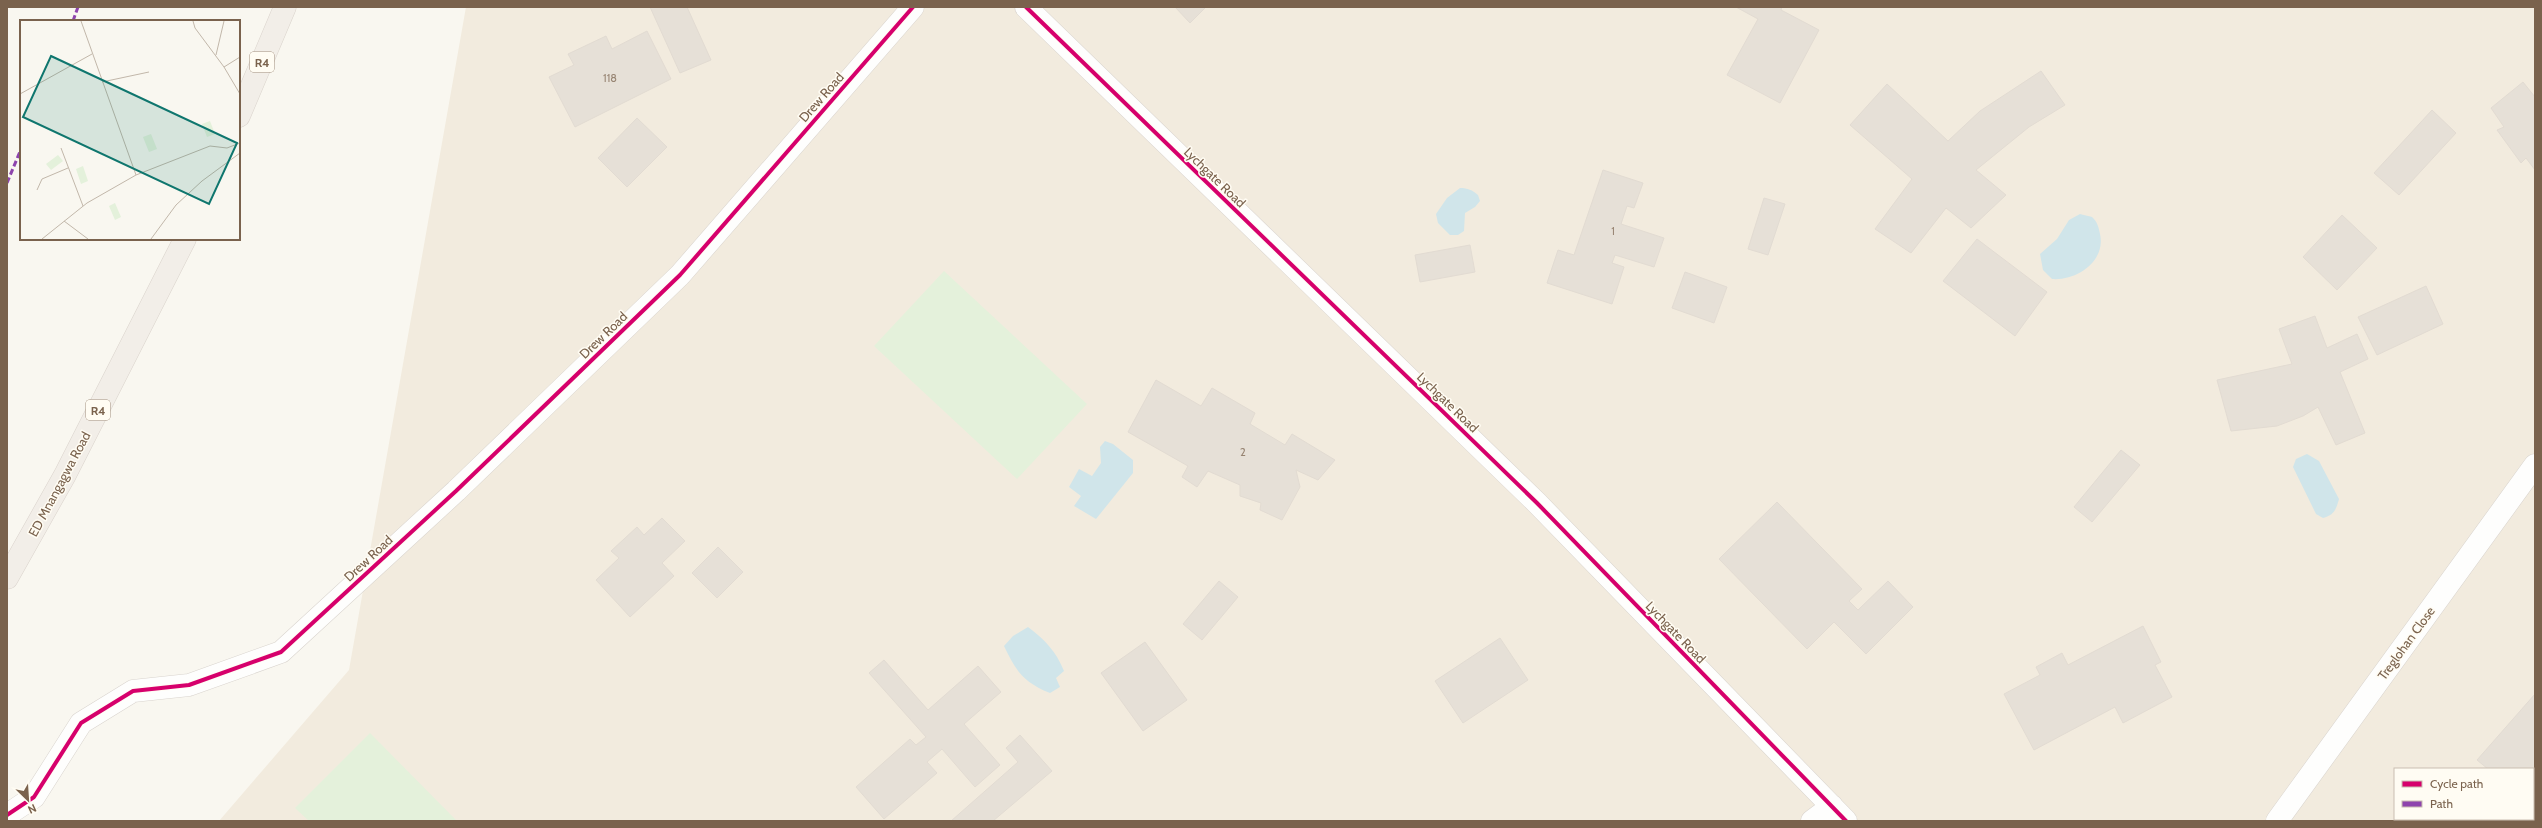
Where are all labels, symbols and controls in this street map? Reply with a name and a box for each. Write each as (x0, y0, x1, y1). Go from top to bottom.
inset map (20, 20, 240, 240)
road number: R4 (250, 52, 274, 72)
street label: Drew Road (795, 69, 847, 125)
house number: 118 (603, 71, 617, 85)
street label: Lychgate Road (1181, 144, 1249, 210)
house number: 1 (1611, 224, 1615, 238)
street label: Drew Road (576, 308, 630, 362)
street label: Lychgate Road (1414, 369, 1482, 435)
road number: R4 (86, 400, 110, 420)
street label: ED Mnangagwa Road (25, 429, 93, 539)
house number: 2 (1240, 445, 1246, 459)
street label: Drew Road (340, 532, 396, 584)
street label: Lychgate Road (1643, 598, 1709, 666)
street label: Treglohan Close (2374, 603, 2438, 683)
legend (2394, 768, 2534, 820)
text: Cycle path (2430, 776, 2483, 791)
north arrow (8, 780, 48, 820)
text: Path (2430, 796, 2453, 811)
text: N (26, 801, 39, 817)

